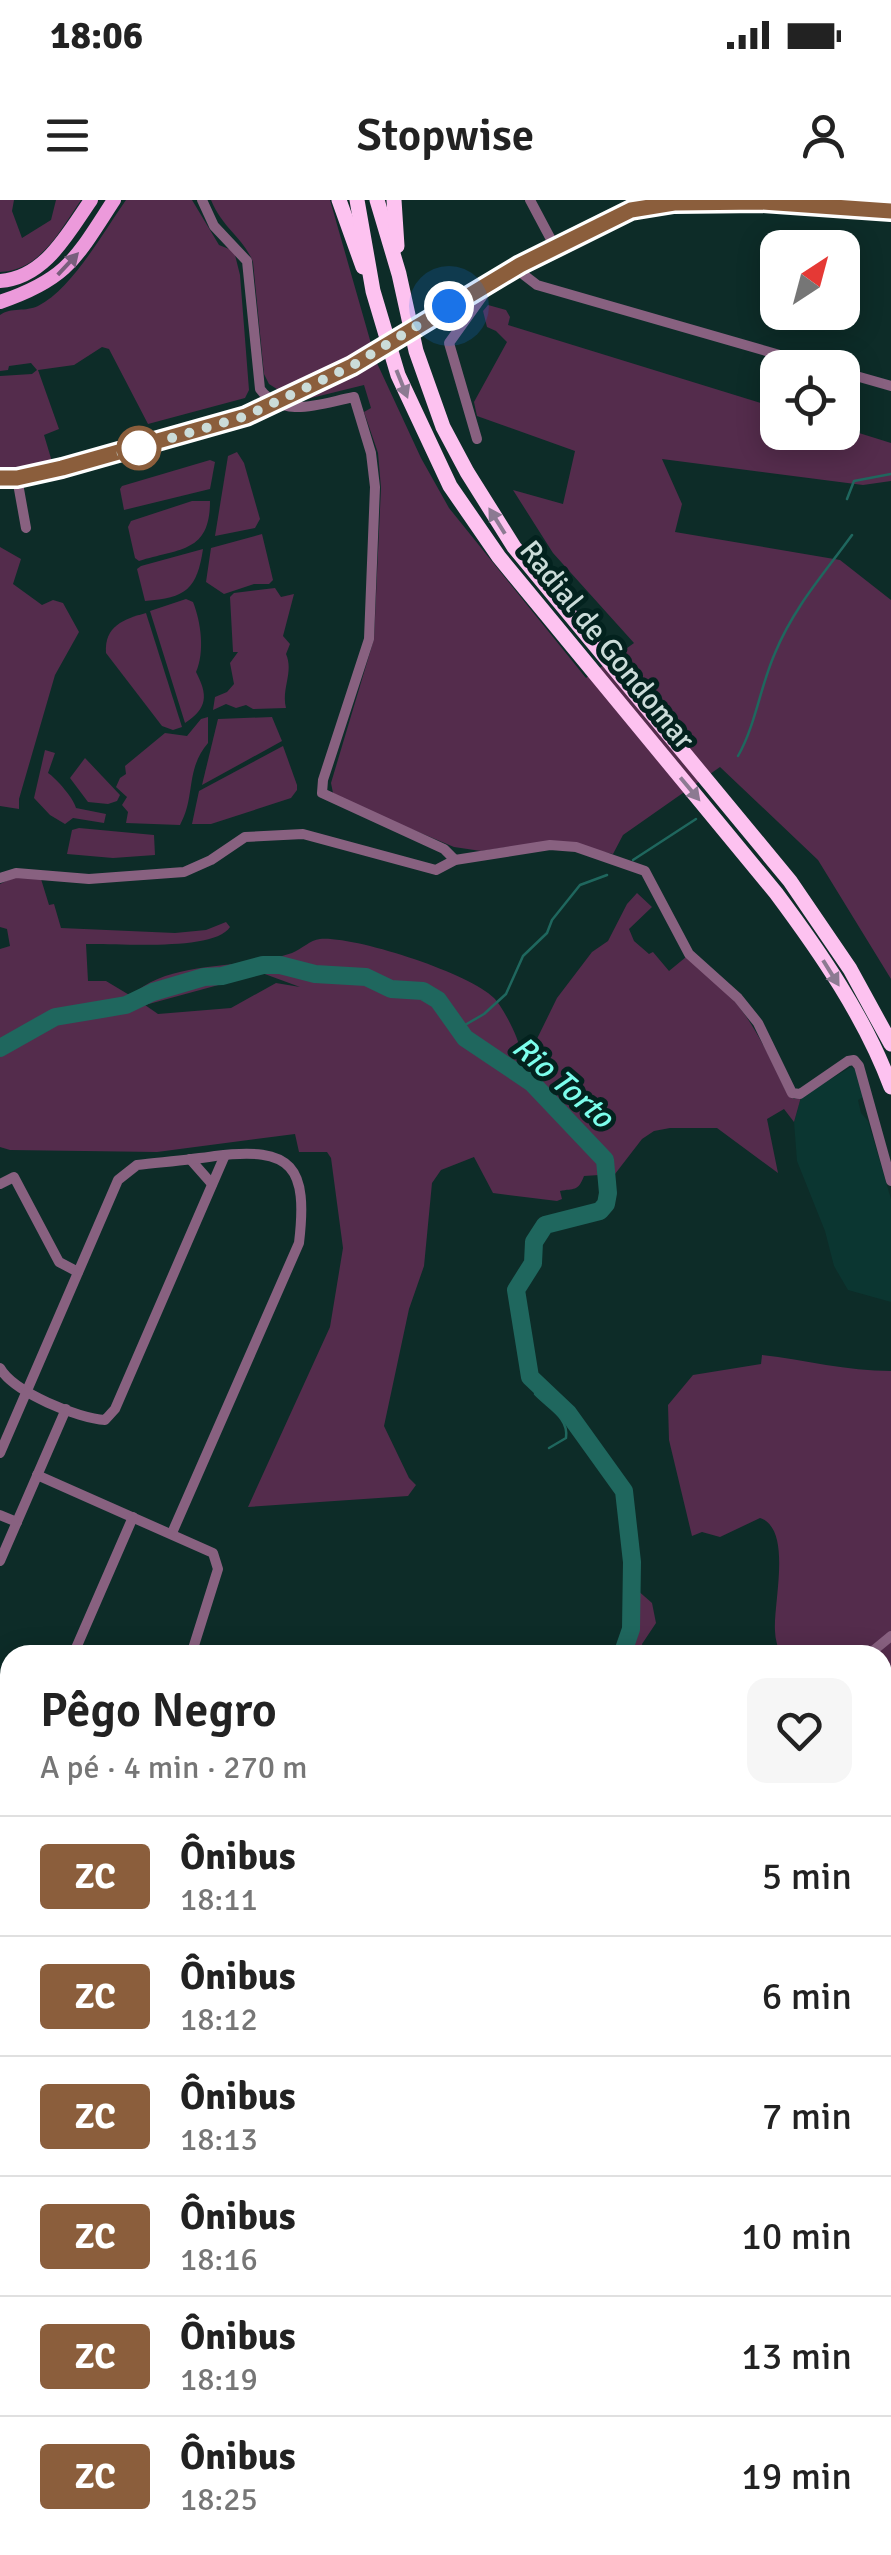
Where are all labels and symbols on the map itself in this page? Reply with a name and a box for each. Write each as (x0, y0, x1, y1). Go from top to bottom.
north arrow (760, 230, 860, 330)
one-way arrow (56, 252, 79, 276)
your location (424, 281, 474, 331)
one-way arrow (395, 369, 411, 399)
unlabelled marker (118, 427, 160, 469)
one-way arrow (488, 507, 507, 534)
street label: Radial de Gondomar (511, 533, 703, 757)
one-way arrow (679, 776, 701, 801)
one-way arrow (822, 959, 839, 987)
water label: Rio Torto (504, 1027, 623, 1137)

